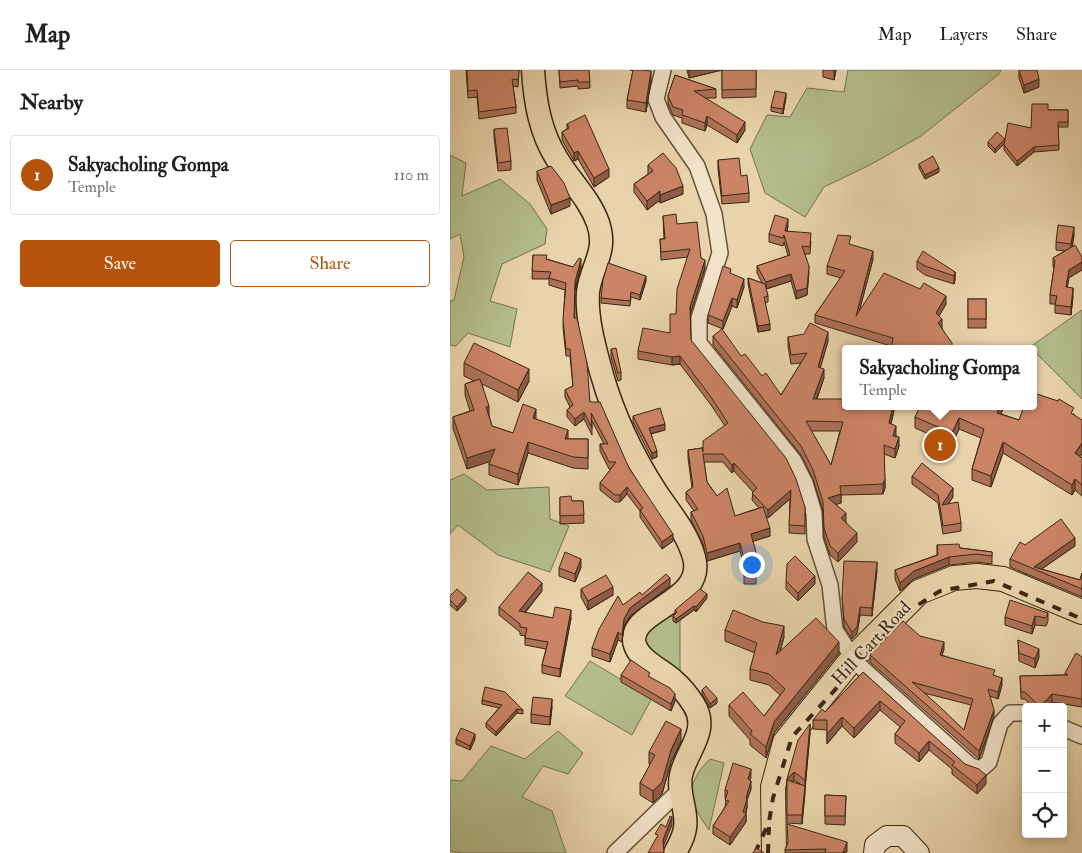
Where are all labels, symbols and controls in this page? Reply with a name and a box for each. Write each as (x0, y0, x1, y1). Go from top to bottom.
text: Map (25, 19, 70, 50)
text: Map (878, 23, 912, 46)
text: Layers (940, 23, 988, 46)
text: Share (1016, 23, 1057, 46)
text: Nearby (20, 89, 83, 116)
text: Sakyacholing Gompa (68, 153, 229, 177)
text: 1 (34, 165, 40, 185)
text: 110 m (394, 165, 429, 185)
text: Temple (68, 177, 116, 197)
button: Save (20, 240, 220, 287)
button: Share (230, 240, 430, 287)
popup (842, 345, 1037, 410)
text: Sakyacholing Gompa (859, 356, 1020, 380)
text: Temple (859, 380, 907, 400)
pin: 1 (924, 426, 956, 464)
your location (739, 552, 765, 578)
street label: Hill Cart Road (826, 596, 916, 690)
map controls (1022, 703, 1067, 838)
button: + (1022, 703, 1067, 748)
button: − (1022, 748, 1067, 793)
button: locate (1022, 793, 1067, 838)

